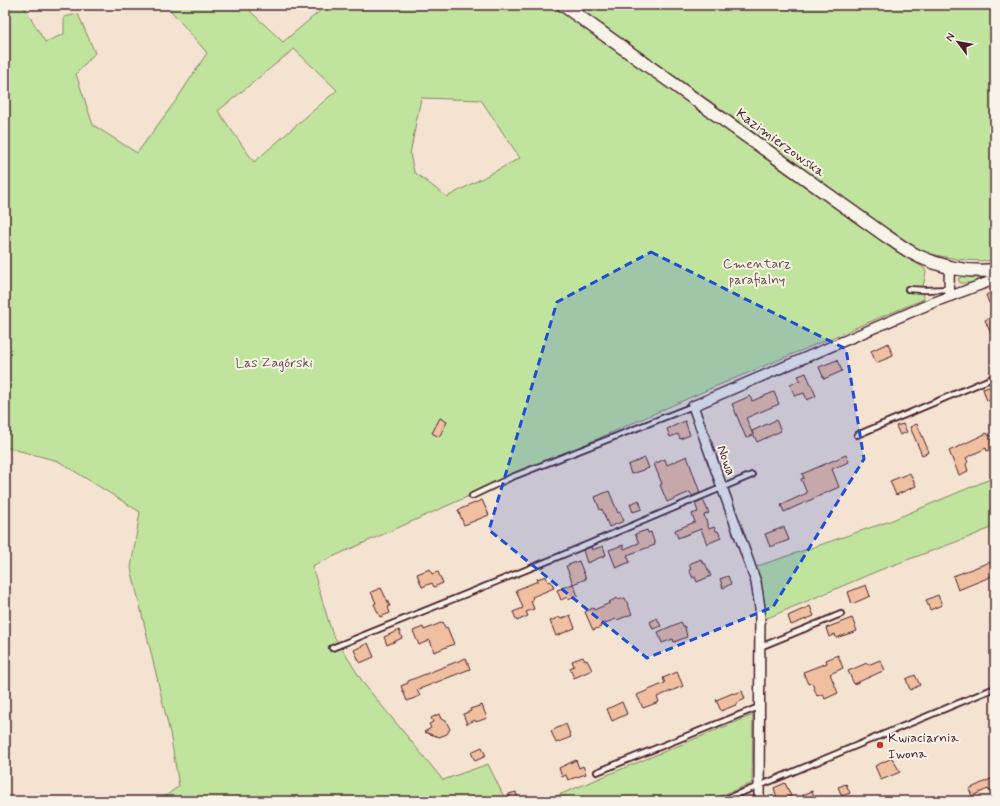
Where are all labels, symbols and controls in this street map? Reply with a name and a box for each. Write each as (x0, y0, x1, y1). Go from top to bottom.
north arrow (938, 22, 978, 62)
text: N (942, 30, 958, 44)
street label: Kazimierzowska (732, 104, 829, 182)
park label: Cmentarz parafialny (723, 255, 791, 289)
park label: Las Zagórski (235, 354, 313, 372)
street label: Nowa (712, 443, 740, 478)
place label: Kwiaciarnia Iwona (888, 729, 959, 763)
marker: Kwiaciarnia Iwona (875, 740, 885, 750)

